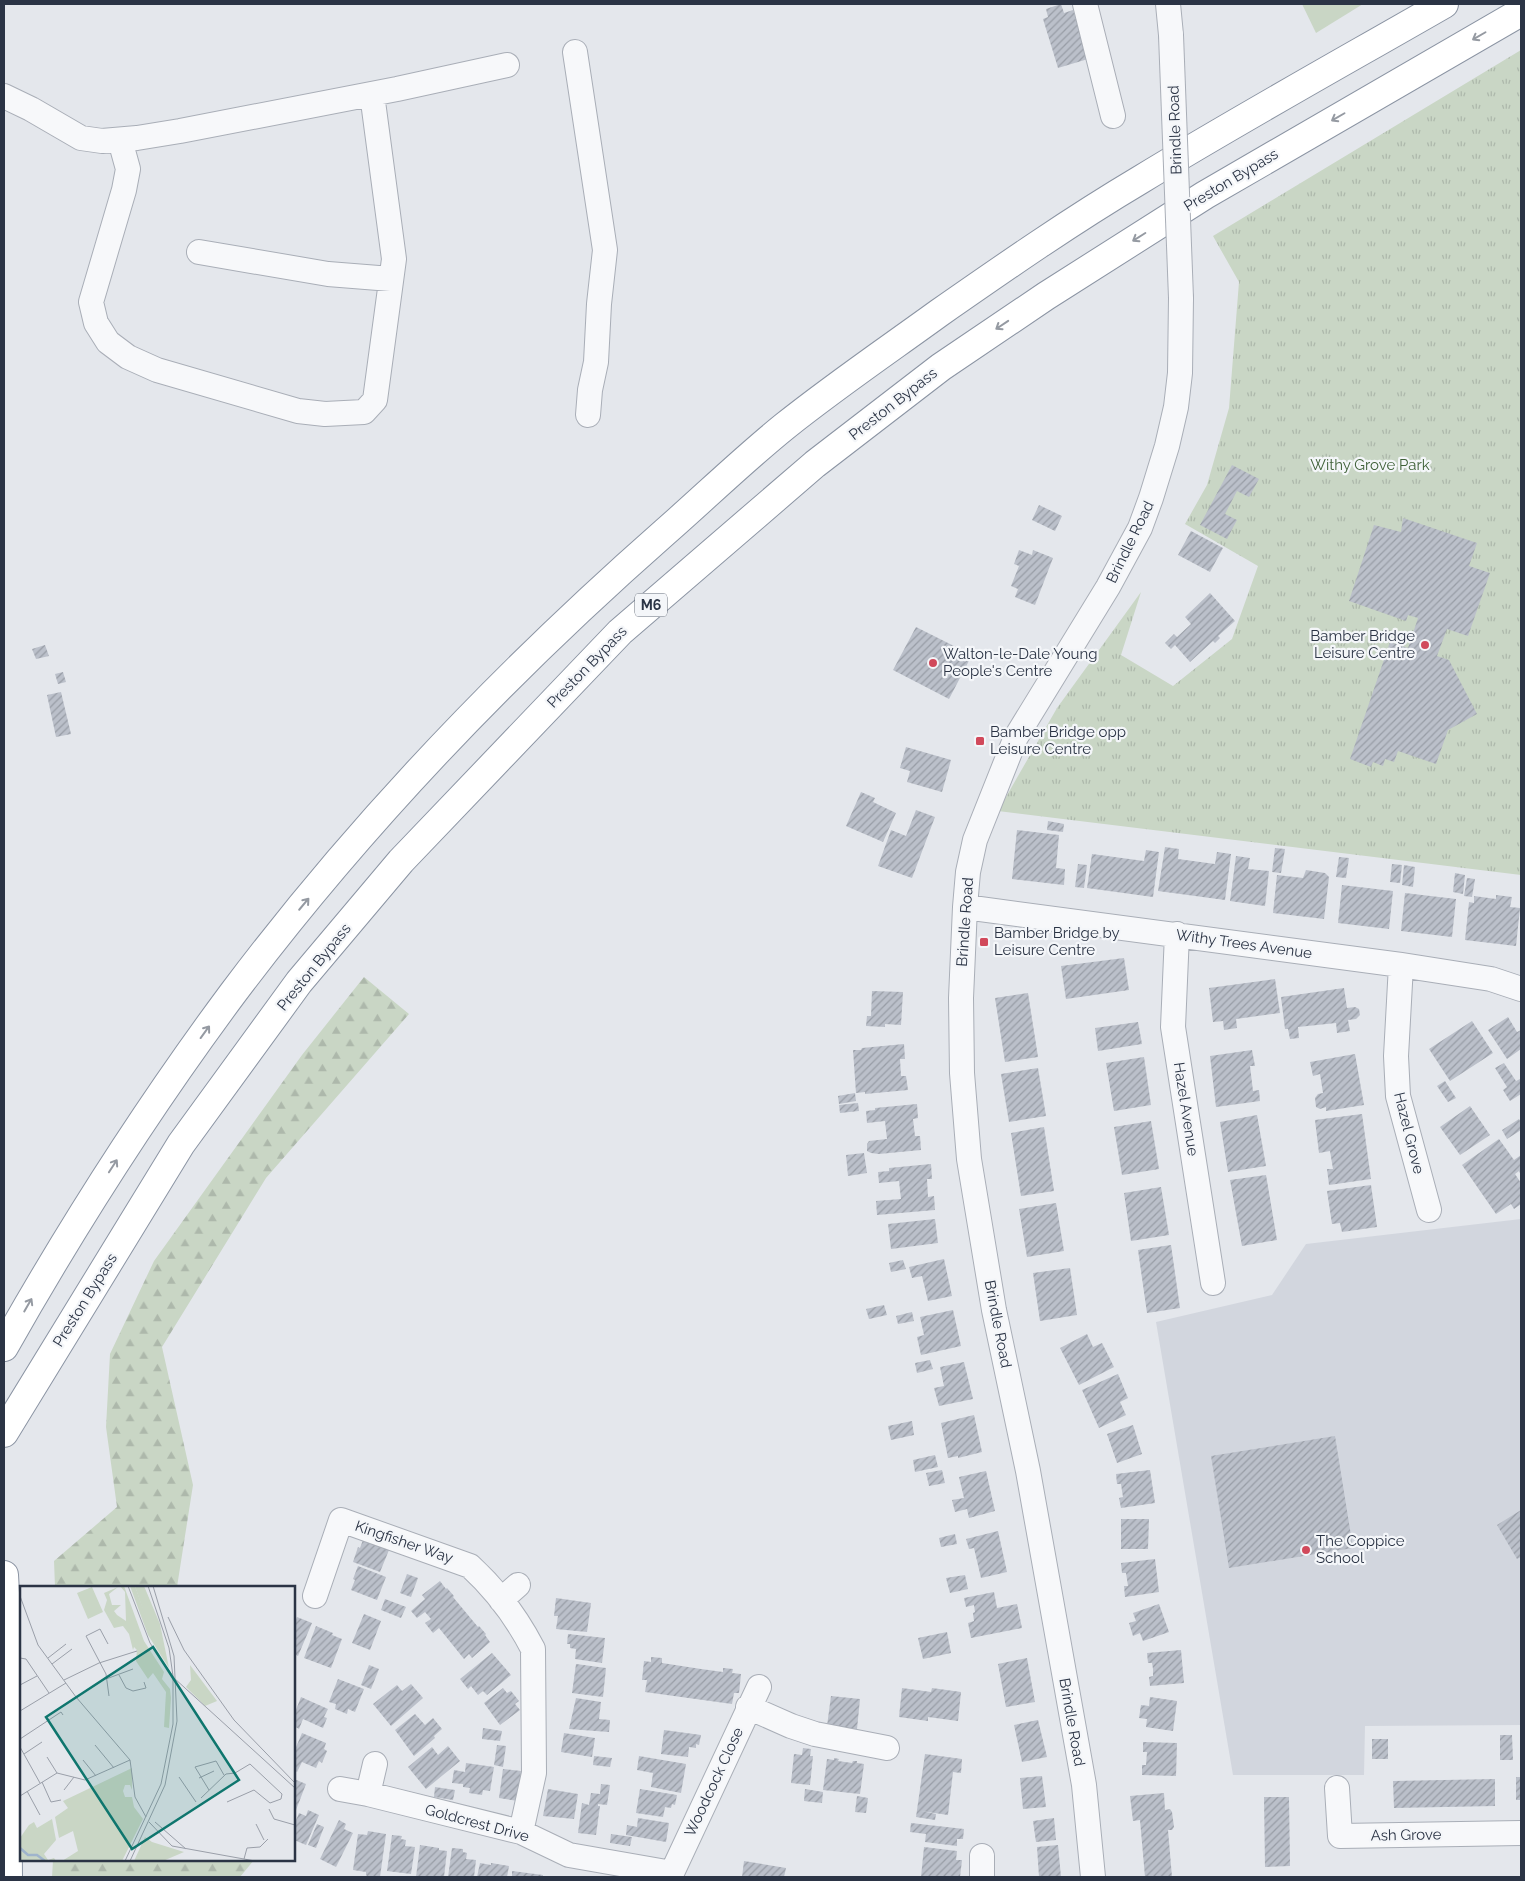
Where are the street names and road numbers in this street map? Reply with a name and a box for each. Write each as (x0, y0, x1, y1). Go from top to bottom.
street label: Brindle Road (1164, 85, 1186, 175)
street label: Preston Bypass (1181, 145, 1281, 215)
street label: Preston Bypass (845, 364, 941, 444)
street label: Brindle Road (1102, 498, 1158, 586)
road number: M6 (635, 594, 667, 616)
street label: Preston Bypass (543, 622, 631, 712)
street label: Brindle Road (953, 877, 977, 967)
street label: Preston Bypass (273, 920, 355, 1014)
street label: Withy Trees Avenue (1175, 926, 1313, 962)
street label: Hazel Avenue (1170, 1061, 1202, 1157)
street label: Hazel Grove (1390, 1090, 1428, 1176)
street label: Preston Bypass (49, 1250, 121, 1350)
street label: Brindle Road (981, 1278, 1015, 1370)
street label: Kingfisher Way (353, 1517, 455, 1567)
street label: Brindle Road (1055, 1676, 1089, 1768)
street label: Woodcock Close (681, 1724, 747, 1839)
street label: Goldcrest Drive (423, 1800, 531, 1846)
street label: Ash Grove (1370, 1825, 1442, 1845)

